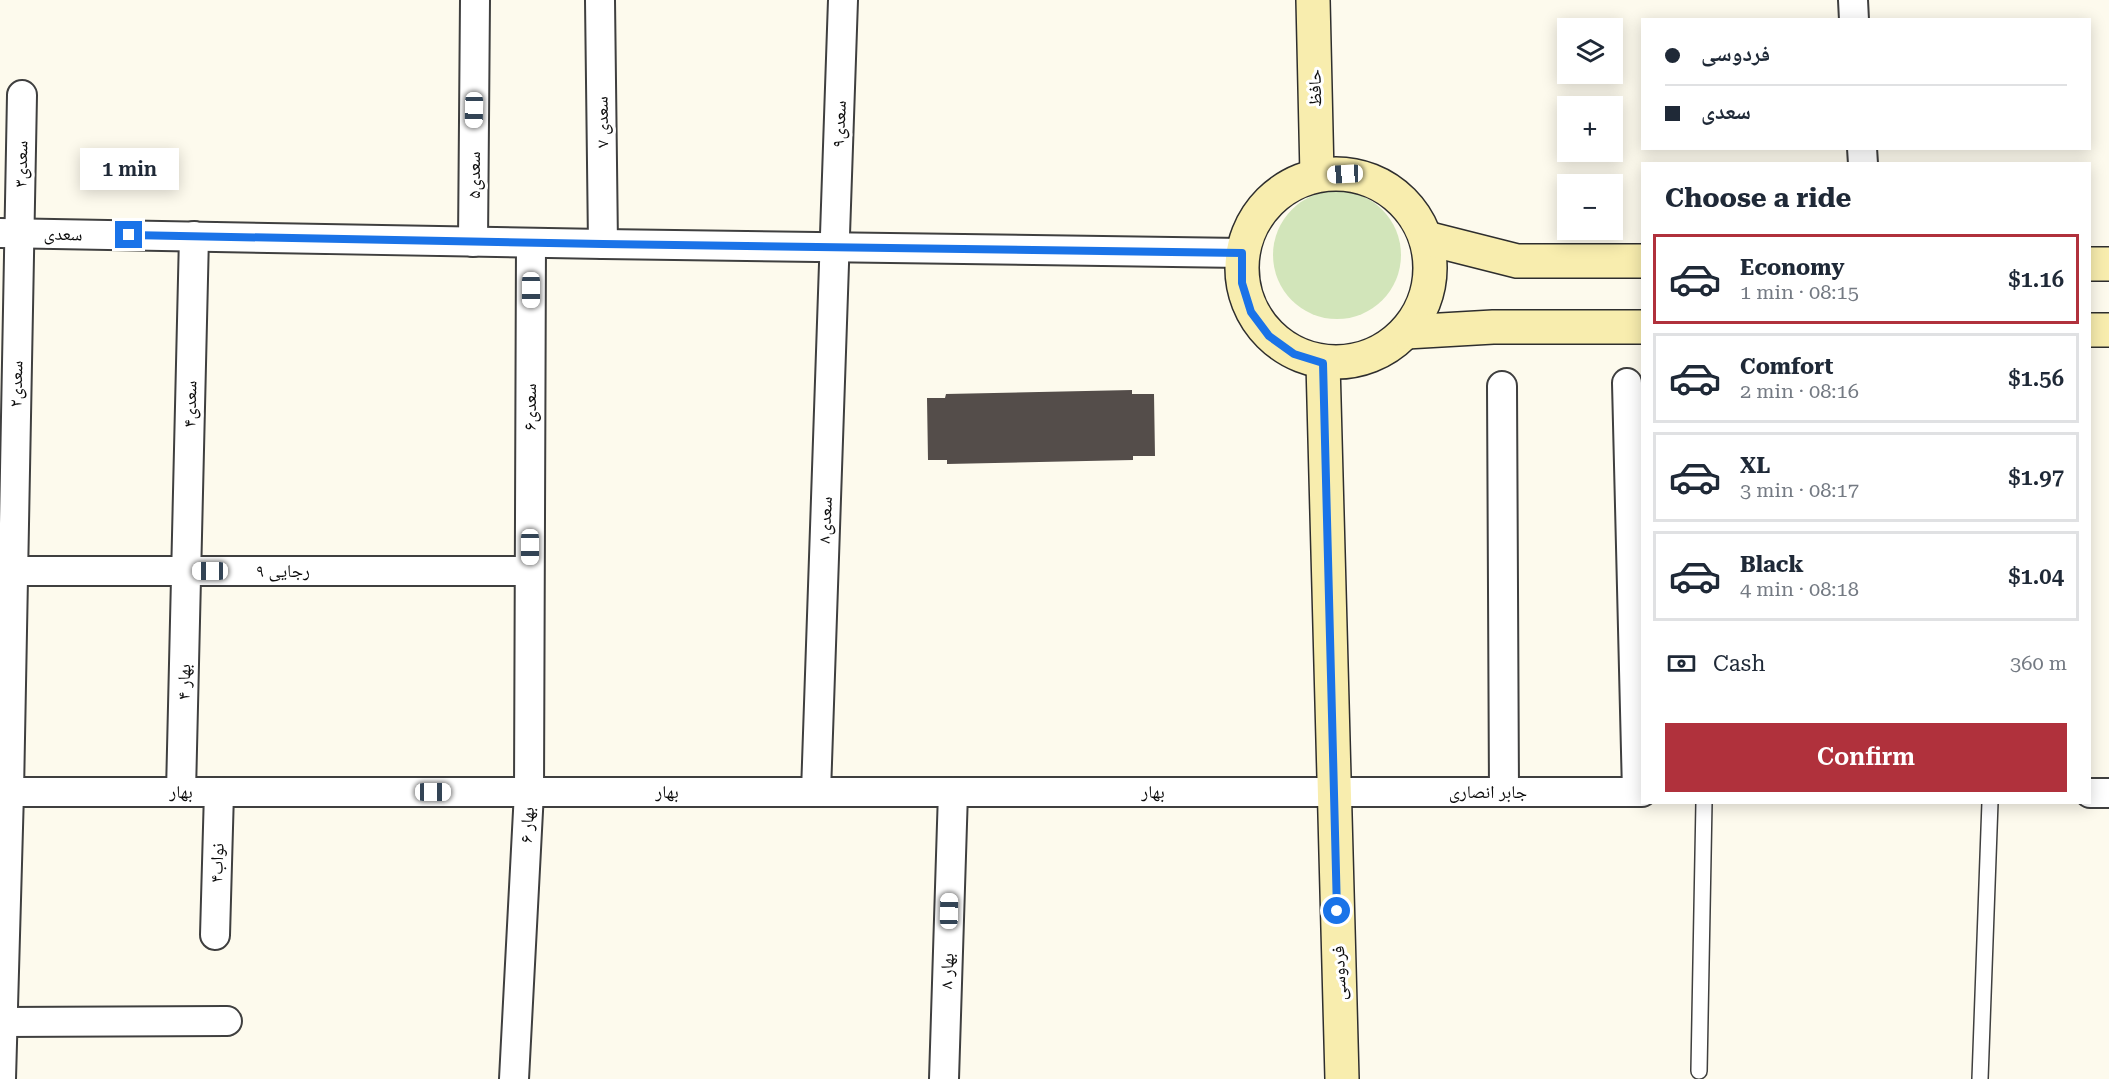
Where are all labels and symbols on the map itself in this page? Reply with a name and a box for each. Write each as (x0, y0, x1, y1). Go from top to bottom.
street label: حافظ (1304, 69, 1325, 107)
car (465, 92, 483, 128)
street label: سعدی ۷ (591, 96, 613, 148)
street label: سعدی۹ (827, 100, 851, 148)
street label: سعدی۳ (10, 140, 32, 188)
callout: 1 min (80, 148, 178, 190)
street label: سعدی۵ (463, 151, 485, 199)
car (1327, 164, 1363, 184)
route end (115, 221, 142, 248)
street label: سعدی (43, 223, 83, 245)
car (522, 272, 540, 308)
street label: سعدی۲ (5, 360, 27, 408)
street label: سعدی۴ (179, 380, 201, 428)
street label: سعدی۶ (519, 383, 541, 431)
street label: سعدی۸ (813, 496, 837, 544)
car (521, 529, 539, 565)
street label: رجایی ۹ (256, 560, 310, 582)
car (192, 562, 228, 580)
street label: بهار ۴ (173, 664, 195, 700)
street label: بهار (168, 781, 193, 803)
street label: بهار (654, 781, 679, 803)
street label: بهار (1140, 781, 1165, 803)
street label: جابر انصاری (1449, 781, 1527, 803)
car (415, 783, 451, 801)
street label: بهار ۶ (515, 806, 538, 844)
street label: نواب۴ (205, 843, 228, 883)
car (940, 893, 958, 929)
route start (1323, 897, 1350, 924)
street label: فردوسی (1327, 945, 1351, 1001)
street label: بهار ۸ (935, 953, 958, 989)

